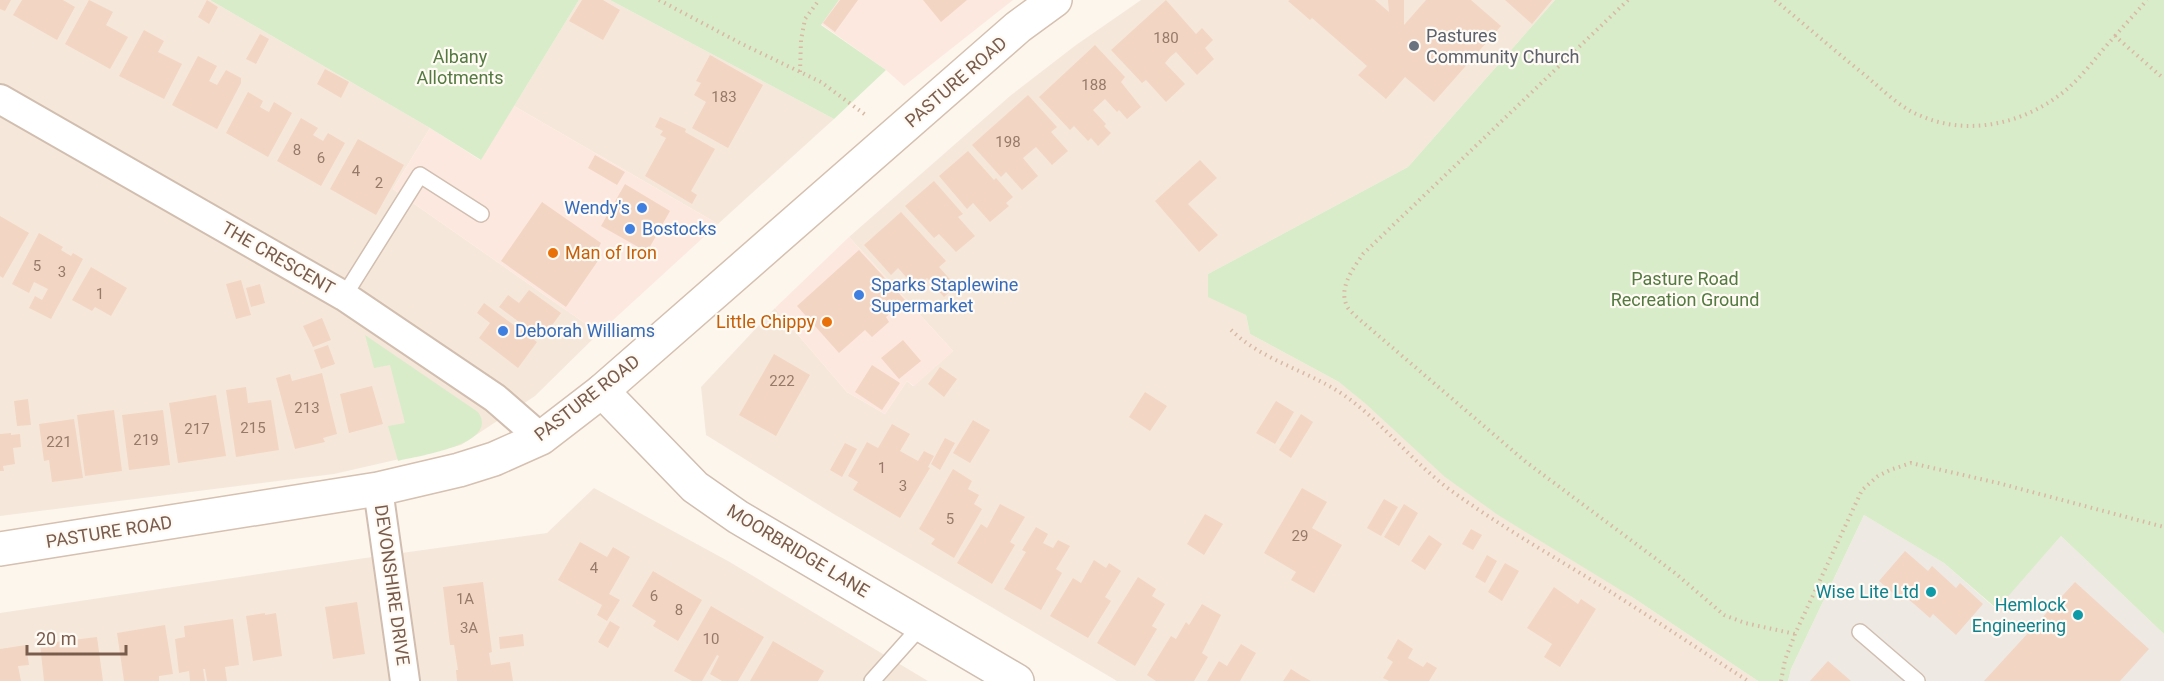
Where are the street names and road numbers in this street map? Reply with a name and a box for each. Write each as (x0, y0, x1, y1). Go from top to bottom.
street label: PASTURE ROAD (901, 32, 1011, 131)
street label: THE CRESCENT (218, 217, 339, 299)
street label: PASTURE ROAD (530, 350, 643, 445)
street label: MOORBRIDGE LANE (723, 500, 873, 601)
street label: DEVONSHIRE DRIVE (371, 503, 414, 667)
street label: PASTURE ROAD (44, 511, 174, 552)

